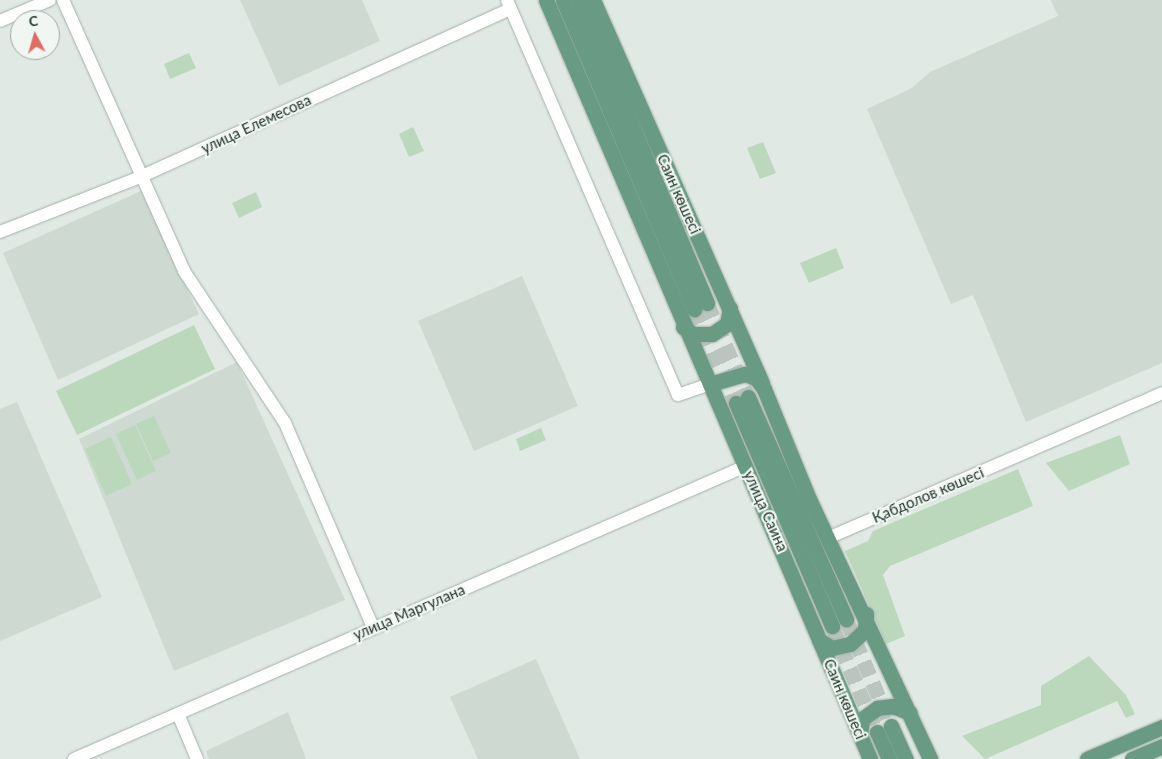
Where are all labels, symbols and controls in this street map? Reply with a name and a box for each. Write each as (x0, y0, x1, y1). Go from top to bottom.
north arrow (10, 10, 60, 60)
text: С (28, 12, 39, 30)
street label: улица Елемесова (198, 91, 314, 157)
street label: Саин көшесі (653, 151, 705, 237)
street label: Қабдолов көшесі (869, 463, 987, 527)
street label: улица Саина (740, 468, 792, 554)
street label: улица Маргулана (350, 580, 468, 644)
street label: Саин көшесі (820, 656, 870, 742)

